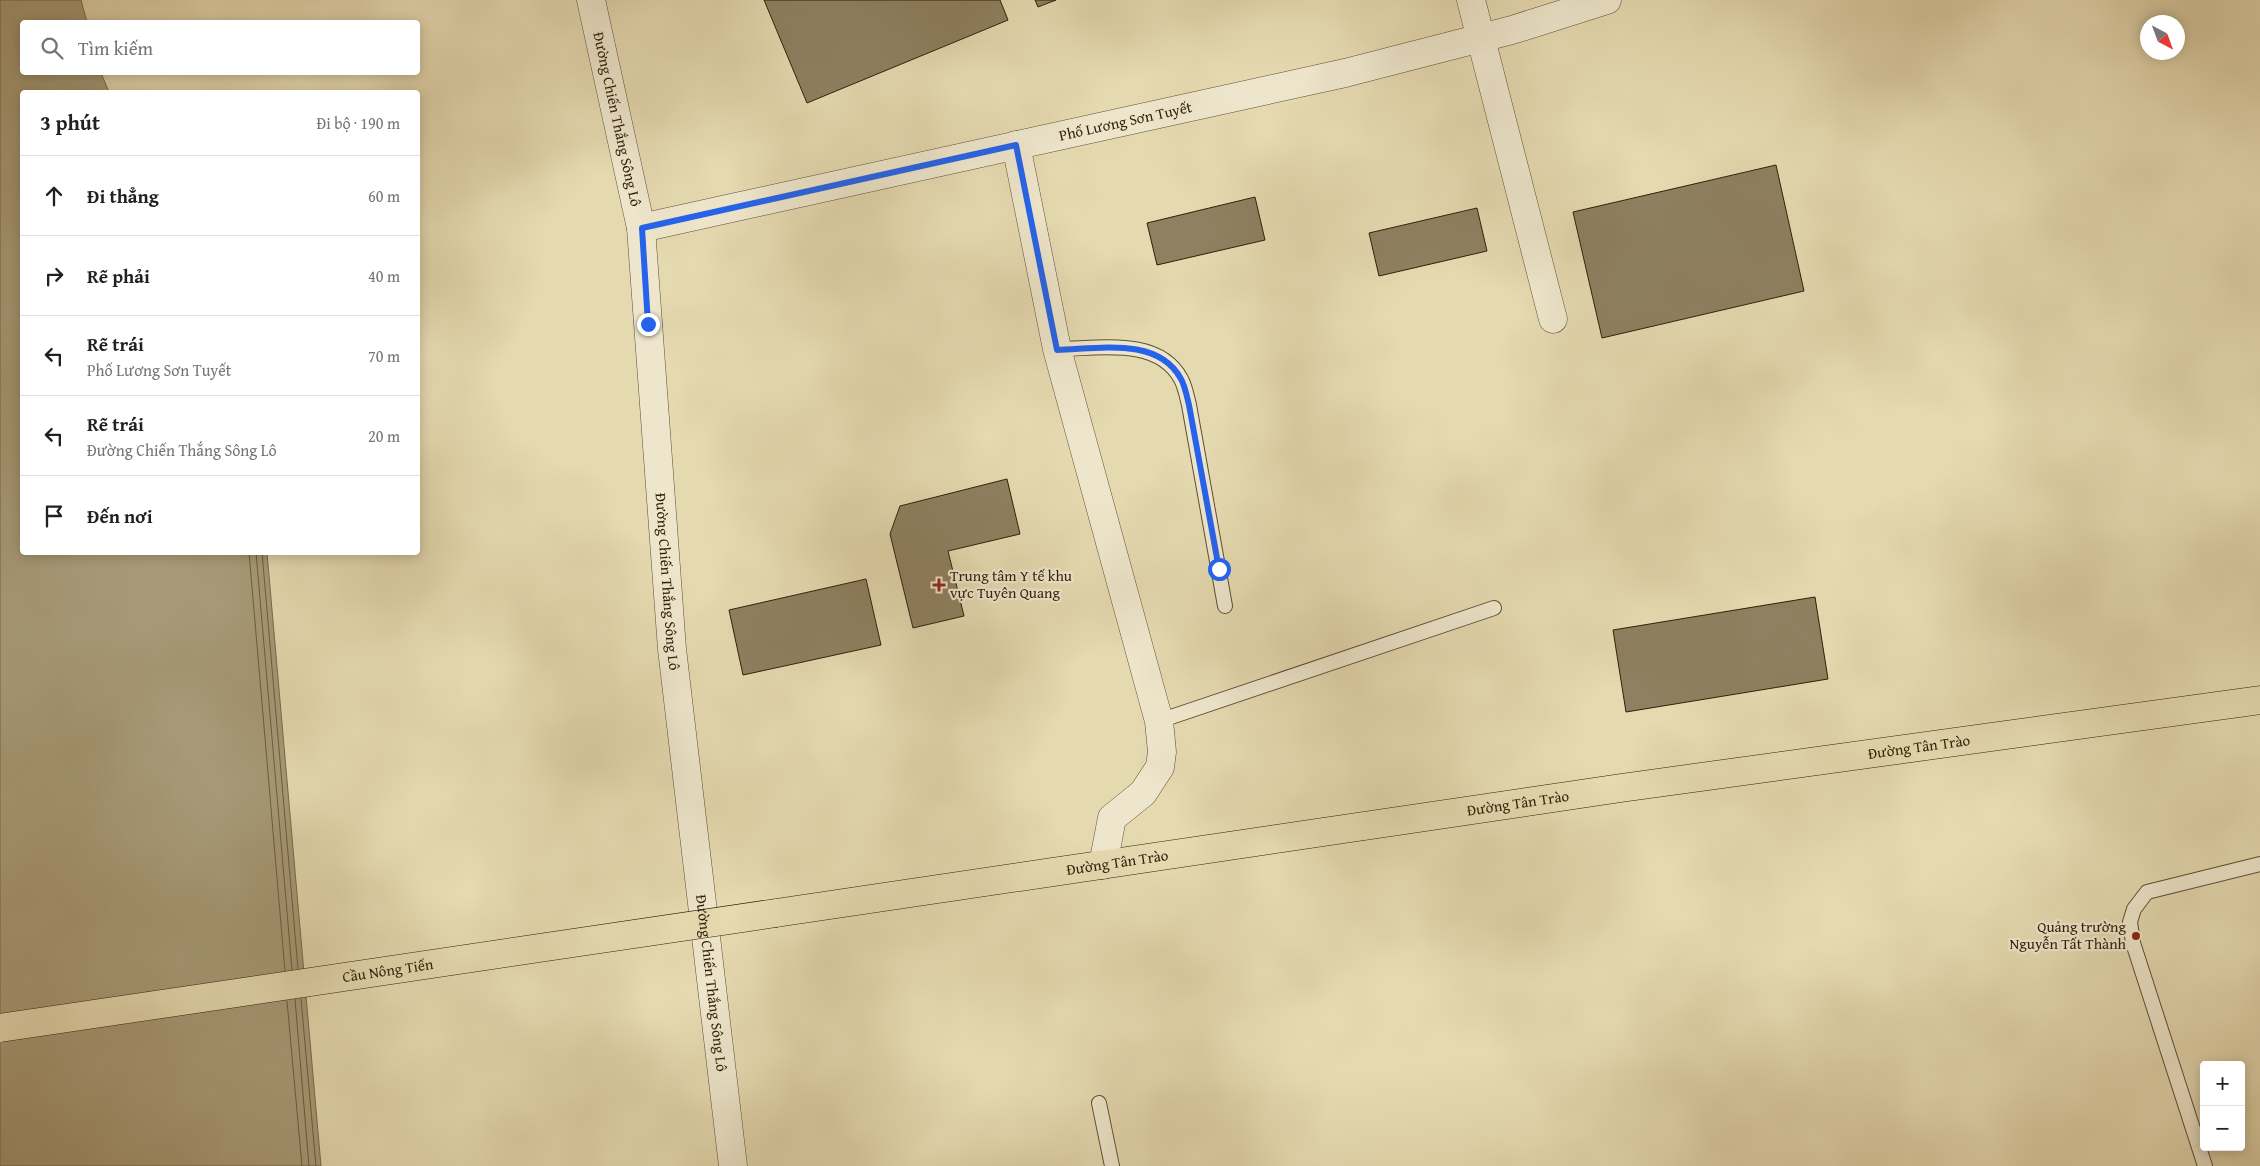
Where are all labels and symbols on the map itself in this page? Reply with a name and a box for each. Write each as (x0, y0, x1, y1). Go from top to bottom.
north arrow (2140, 15, 2185, 60)
street label: Đường Chiến Thắng Sông Lô (588, 30, 647, 209)
street label: Phố Lương Sơn Tuyết (1057, 96, 1194, 146)
route end (637, 313, 660, 336)
street label: Đường Chiến Thắng Sông Lô (651, 492, 685, 672)
route start (1208, 558, 1231, 581)
place label: Trung tâm Y tế khu vực Tuyên Quang (950, 565, 1073, 603)
marker: Trung tâm Y tế khu vực Tuyên Quang (932, 578, 946, 592)
street label: Đường Tân Trào (1867, 729, 1972, 764)
street label: Đường Tân Trào (1465, 785, 1571, 821)
street label: Đường Tân Trào (1065, 844, 1170, 880)
street label: Đường Chiến Thắng Sông Lô (691, 893, 733, 1073)
place label: Quảng trường Nguyễn Tất Thành (2010, 916, 2127, 954)
marker: Quảng trường Nguyễn Tất Thành (2130, 930, 2142, 942)
street label: Cầu Nông Tiến (341, 953, 435, 987)

